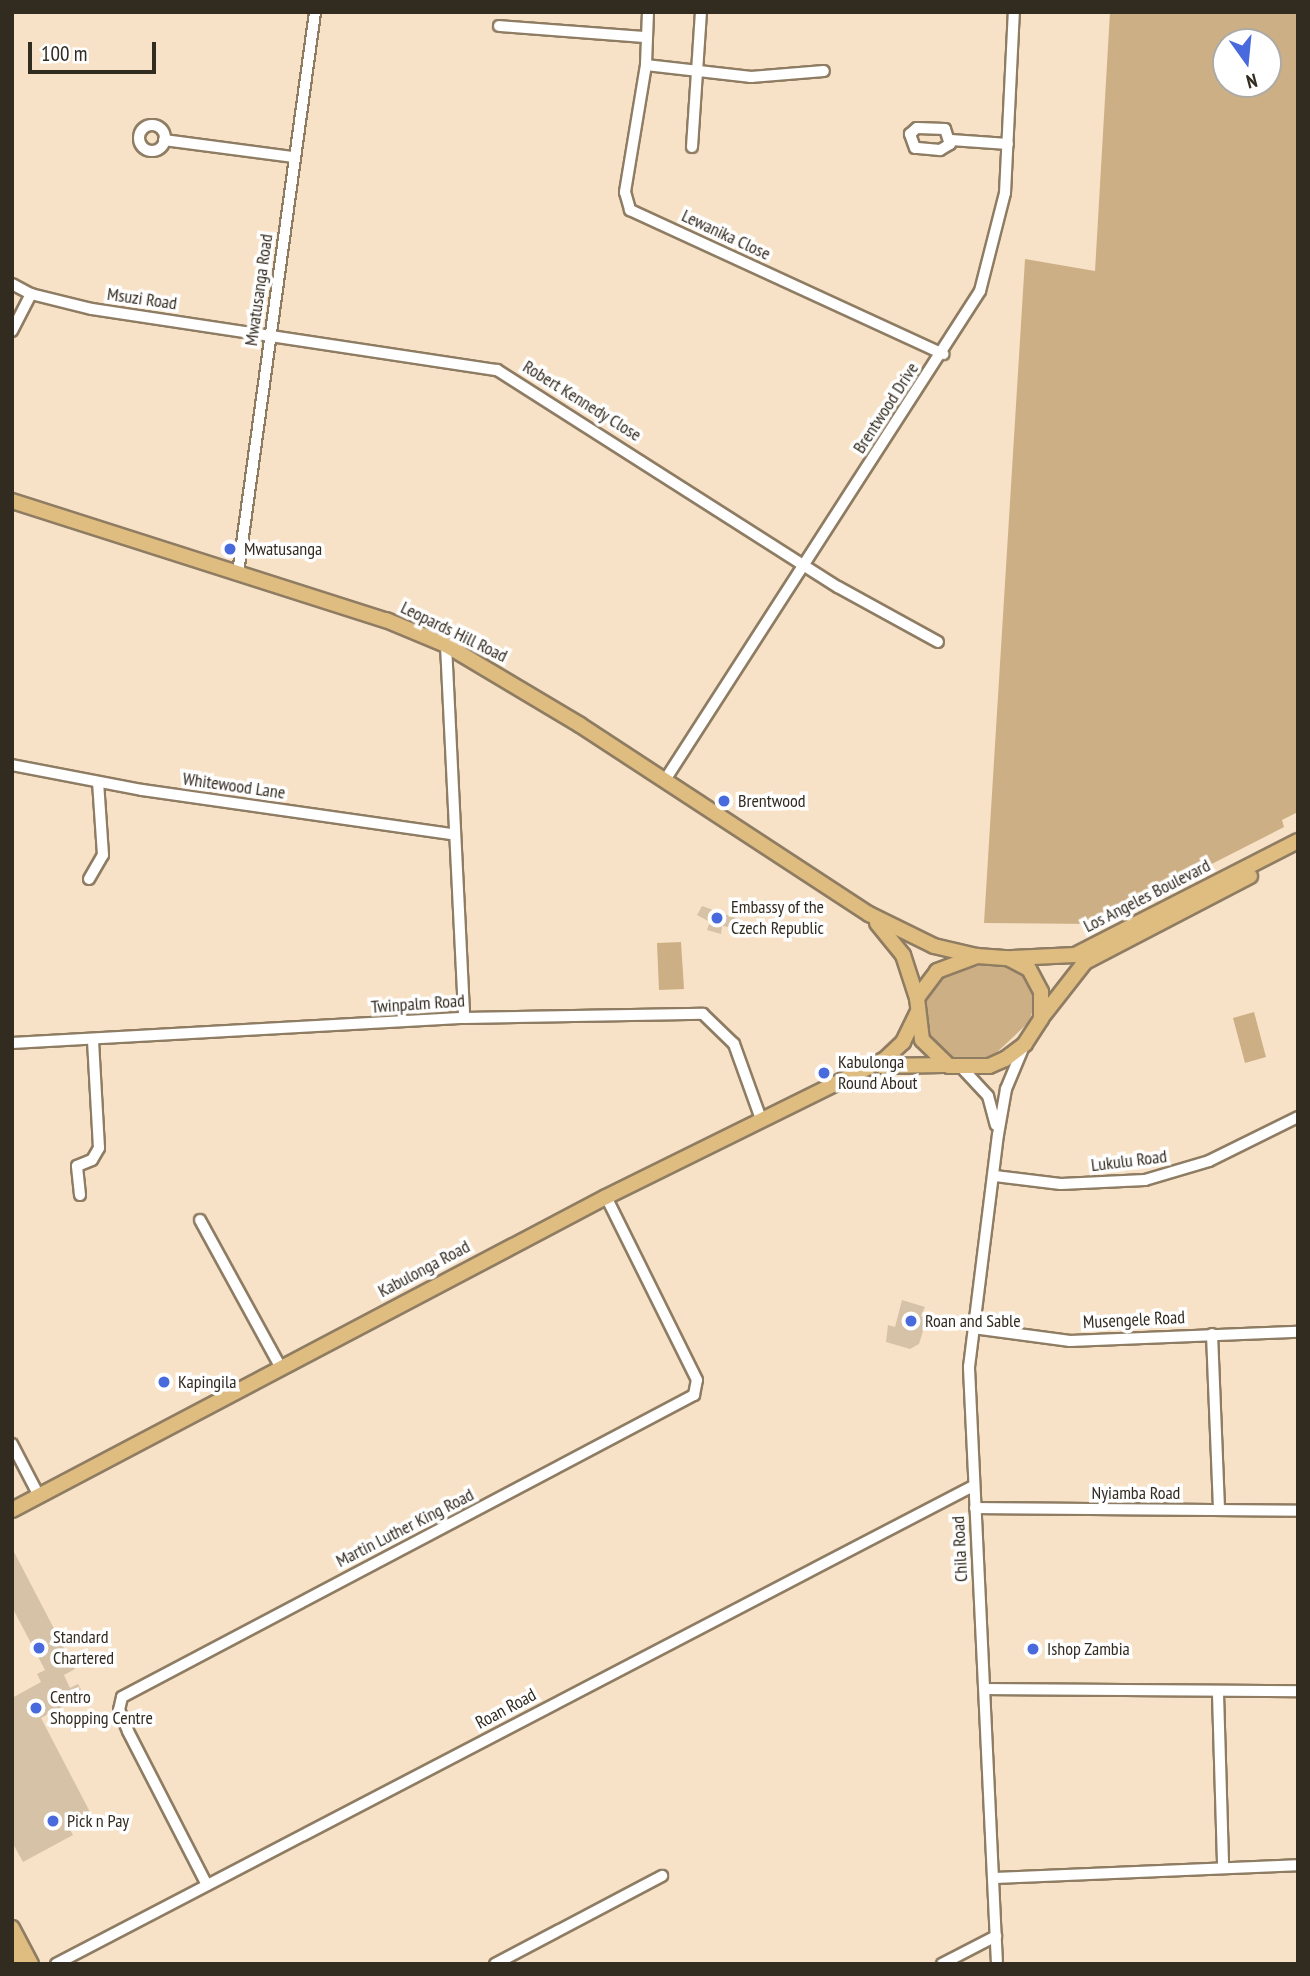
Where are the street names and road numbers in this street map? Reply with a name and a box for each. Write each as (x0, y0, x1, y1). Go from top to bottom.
street label: Lewanika Close (678, 205, 774, 265)
street label: Mwatusanga Road (240, 233, 278, 347)
street label: Msuzi Road (106, 283, 178, 315)
street label: Robert Kennedy Close (519, 356, 645, 446)
street label: Brentwood Drive (849, 358, 923, 458)
street label: Leopards Hill Road (397, 597, 511, 667)
street label: Whitewood Lane (181, 768, 287, 804)
street label: Los Angeles Boulevard (1080, 855, 1214, 937)
street label: Twinpalm Road (370, 990, 466, 1018)
street label: Lukulu Road (1090, 1146, 1168, 1176)
street label: Kabulonga Road (374, 1236, 474, 1302)
street label: Musengele Road (1082, 1307, 1186, 1333)
street label: Nyiamba Road (1092, 1482, 1180, 1504)
street label: Martin Luther King Road (333, 1484, 477, 1572)
street label: Chila Road (947, 1515, 973, 1583)
street label: Roan Road (472, 1684, 540, 1734)

